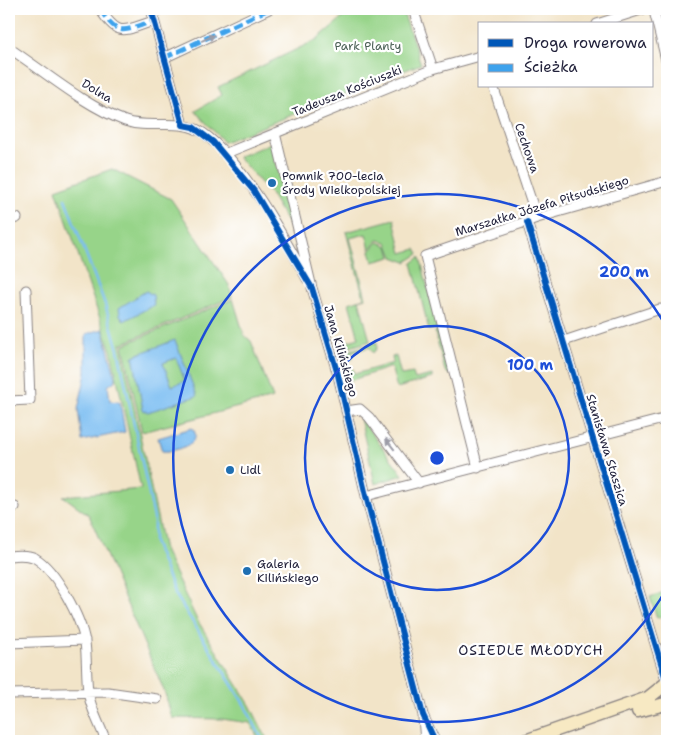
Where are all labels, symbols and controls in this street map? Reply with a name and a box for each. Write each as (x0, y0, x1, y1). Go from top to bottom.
legend (478, 22, 654, 88)
one-way arrow (201, 33, 215, 41)
text: Droga rowerowa (524, 33, 647, 53)
park label: Park Planty (334, 38, 402, 54)
text: Ścieżka (524, 56, 578, 77)
street label: Tadeusza Kościuszki (290, 62, 404, 120)
street label: Dolna (79, 76, 116, 107)
street label: Cechowa (511, 121, 543, 176)
place label: Pomnik 700-lecia Środy Wielkopolskiej (282, 168, 401, 198)
street label: Marszałka Józefa Piłsudskiego (453, 172, 631, 240)
marker: Pomnik 700-lecia Środy Wielkopolskiej (266, 177, 278, 189)
text: 200 m (599, 262, 649, 282)
street label: Jana Kilińskiego (320, 303, 362, 399)
text: 100 m (507, 355, 553, 375)
street label: Stanisława Staszica (582, 392, 632, 508)
one-way arrow (384, 438, 395, 451)
centre of rings (428, 449, 446, 467)
place label: Lidl (240, 462, 261, 478)
marker: Lidl (224, 464, 236, 476)
place label: Galeria Kilińskiego (257, 556, 319, 586)
marker: Galeria Kilińskiego (241, 565, 253, 577)
district label: OSIEDLE MŁODYCH (458, 641, 604, 659)

